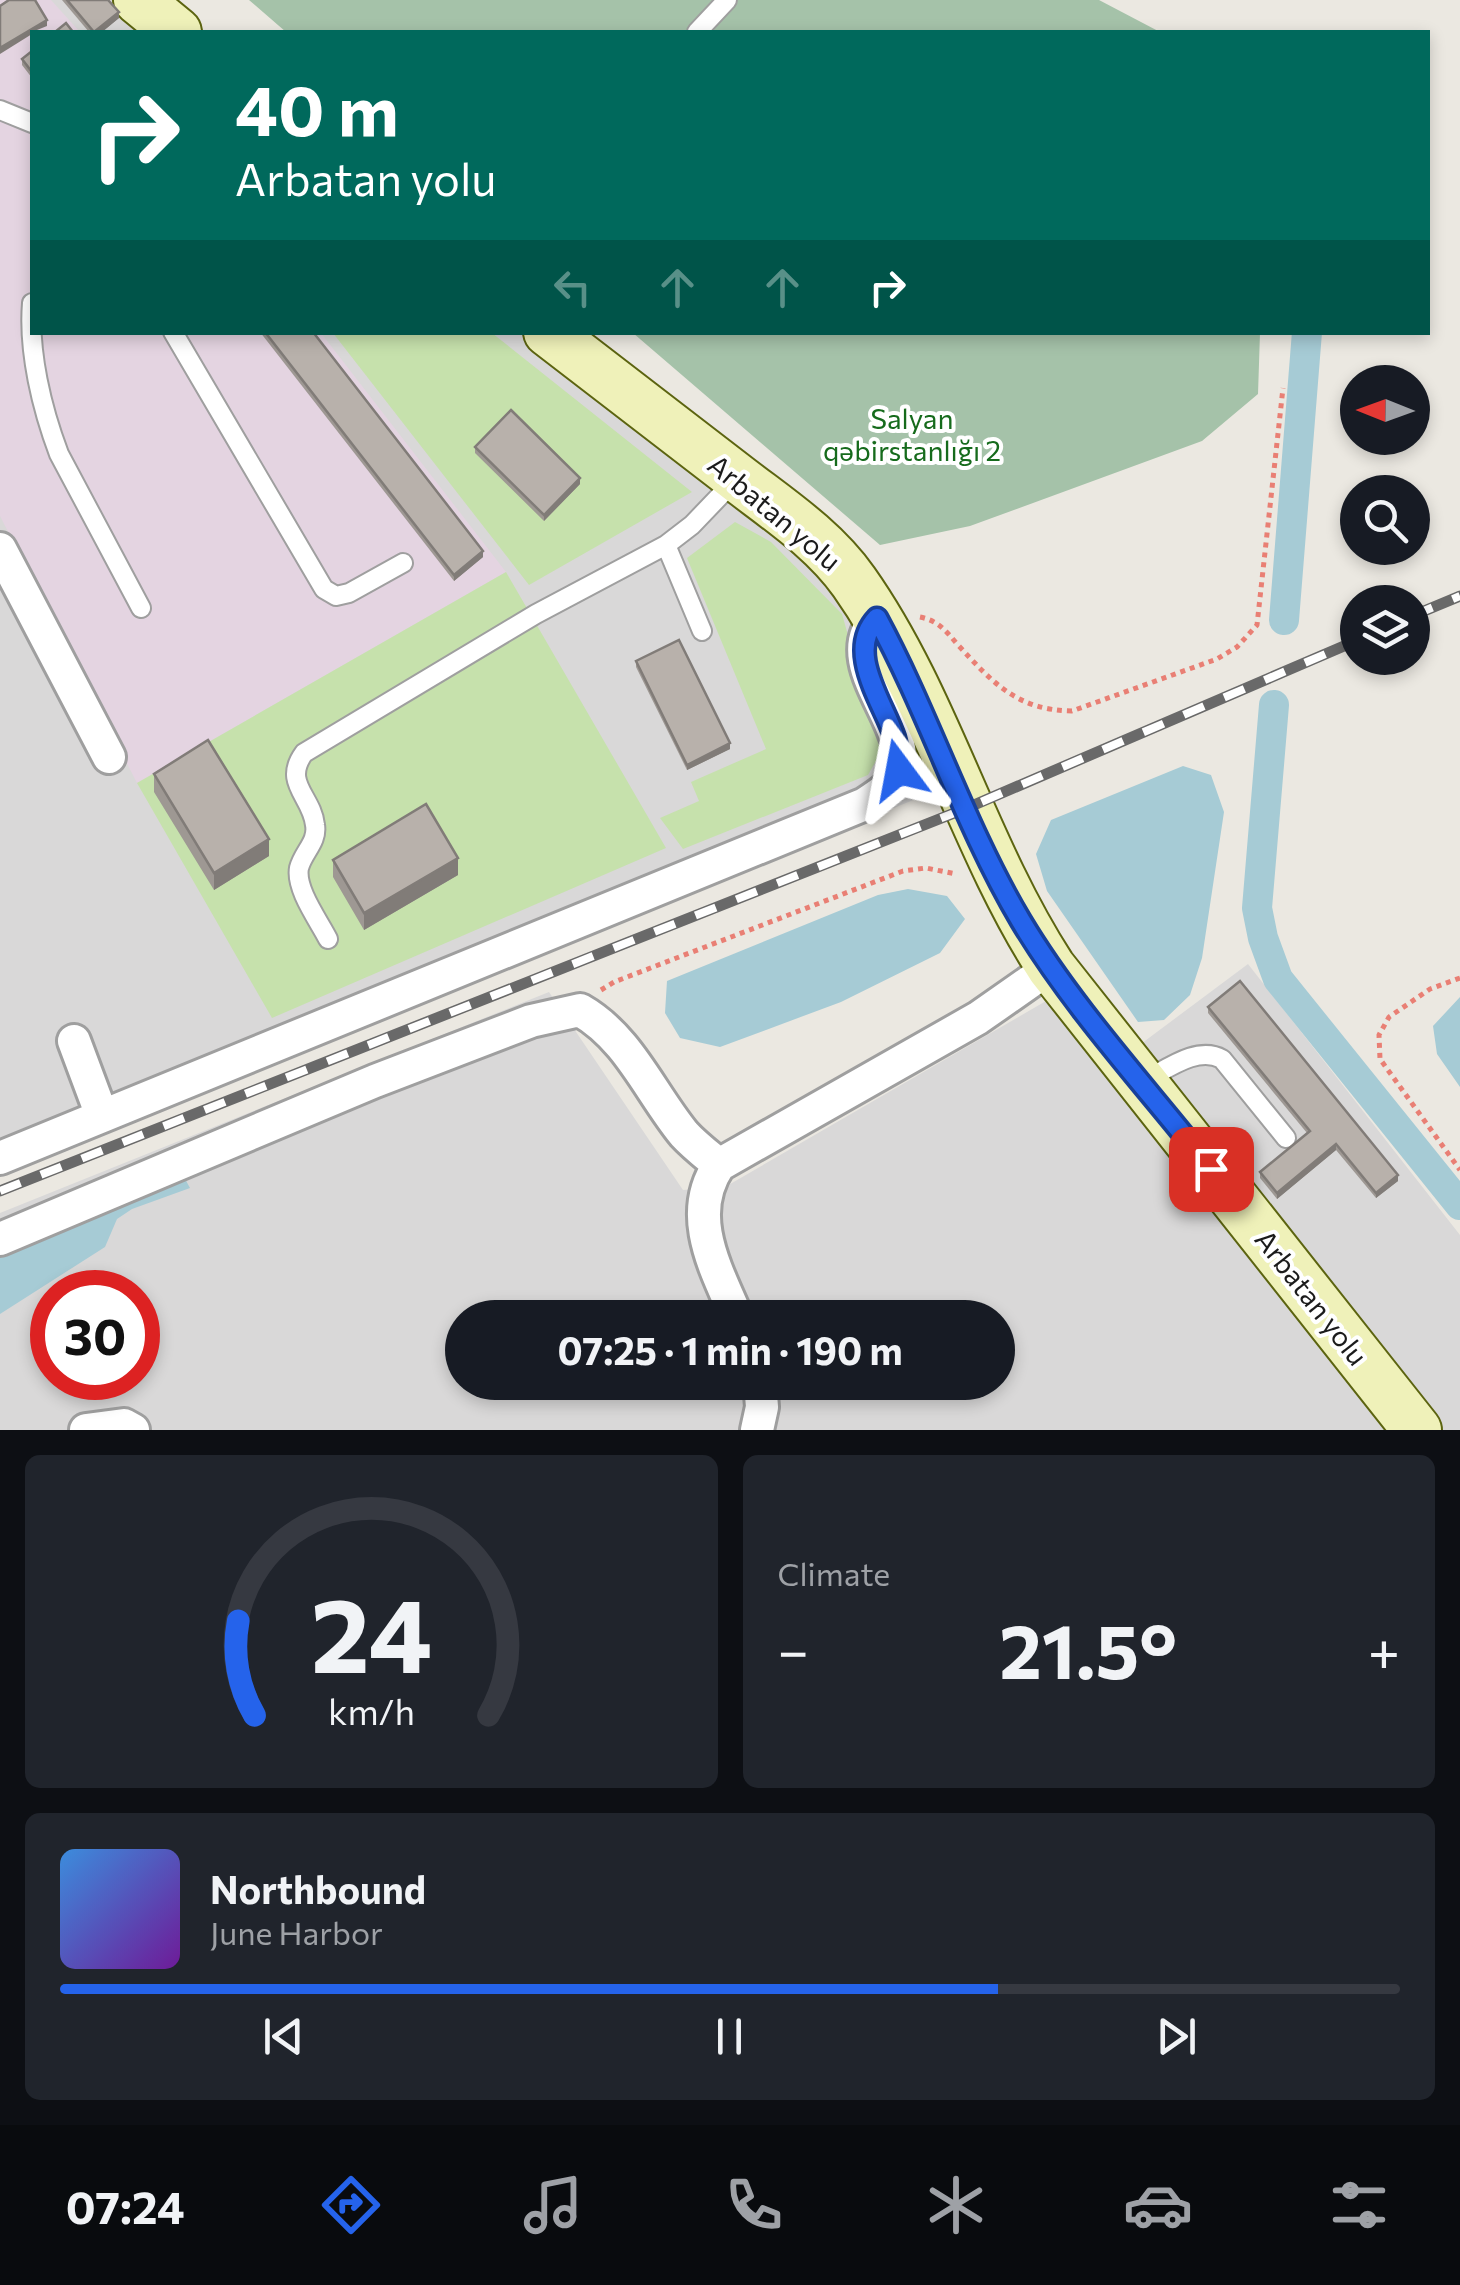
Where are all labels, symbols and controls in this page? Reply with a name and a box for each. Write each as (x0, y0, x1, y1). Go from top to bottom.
text: 40 m (235, 65, 399, 150)
icon: right (70, 70, 200, 200)
text: Arbatan yolu (235, 150, 497, 205)
icon: left (545, 260, 600, 315)
icon: ahead (650, 260, 705, 315)
icon: ahead (755, 260, 810, 315)
icon: right (860, 260, 915, 315)
north arrow (1340, 365, 1430, 455)
map controls (1340, 365, 1430, 675)
park label: Salyan qəbirstanlığı 2 (823, 401, 1001, 467)
street label: Arbatan yolu (702, 447, 848, 577)
button: search (1340, 475, 1430, 565)
button: layers (1340, 585, 1430, 675)
position arrow (847, 718, 951, 822)
pin (1169, 1127, 1254, 1212)
icon: arrive (1184, 1142, 1239, 1197)
street label: Arbatan yolu (1249, 1222, 1375, 1372)
speed limit sign: 30 (30, 1270, 160, 1400)
text: 07:25 · 1 min · 190 m (557, 1326, 903, 1373)
text: Climate (778, 1553, 890, 1593)
text: 24 (310, 1567, 432, 1694)
text: 21.5° (999, 1603, 1177, 1694)
text: − (778, 1615, 809, 1682)
text: + (1368, 1615, 1400, 1682)
text: km/h (328, 1689, 415, 1732)
text: Northbound (210, 1865, 426, 1912)
text: June Harbor (210, 1912, 383, 1952)
icon: previous (256, 2009, 311, 2064)
icon: pause (702, 2009, 757, 2064)
icon: next (1149, 2009, 1204, 2064)
icon: directions (316, 2170, 386, 2240)
icon: music (518, 2170, 588, 2240)
icon: phone (719, 2170, 789, 2240)
icon: climate (921, 2170, 991, 2240)
icon: car (1123, 2170, 1193, 2240)
icon: filters (1324, 2170, 1394, 2240)
text: 07:24 (66, 2178, 185, 2233)

